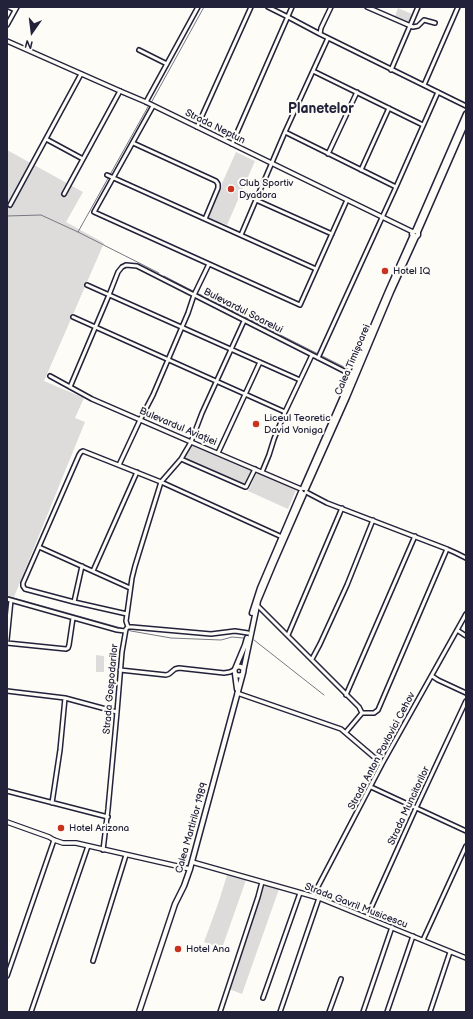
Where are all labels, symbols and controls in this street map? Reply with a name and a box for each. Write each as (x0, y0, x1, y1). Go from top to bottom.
north arrow (12, 12, 52, 52)
text: N (23, 37, 35, 51)
district label: Planetelor (288, 101, 354, 117)
street label: Strada Neptun (183, 107, 247, 147)
place label: Club Sportiv Dyadora (239, 177, 293, 200)
marker: Club Sportiv Dyadora (226, 184, 236, 194)
place label: Hotel IQ (393, 265, 430, 277)
marker: Hotel IQ (380, 266, 390, 276)
street label: Bulevardul Soarelui (201, 286, 285, 336)
street label: Calea Timișoarei (333, 323, 373, 397)
street label: Bulevardul Aviației (137, 405, 219, 449)
place label: Liceul Teoretic David Voniga (264, 412, 330, 436)
marker: Liceul Teoretic David Voniga (251, 419, 261, 429)
street label: Strada Gospodarilor (101, 643, 121, 735)
street label: Strada Anton Pavlovici Cehov (346, 690, 418, 812)
street label: Strada Muncitorilor (385, 765, 433, 847)
street label: Calea Martirilor 1989 (173, 781, 211, 875)
place label: Hotel Arizona (69, 822, 129, 834)
marker: Hotel Arizona (56, 823, 66, 833)
street label: Strada Gavril Musicescu (303, 881, 409, 931)
place label: Hotel Ana (186, 943, 230, 955)
marker: Hotel Ana (173, 944, 183, 954)

